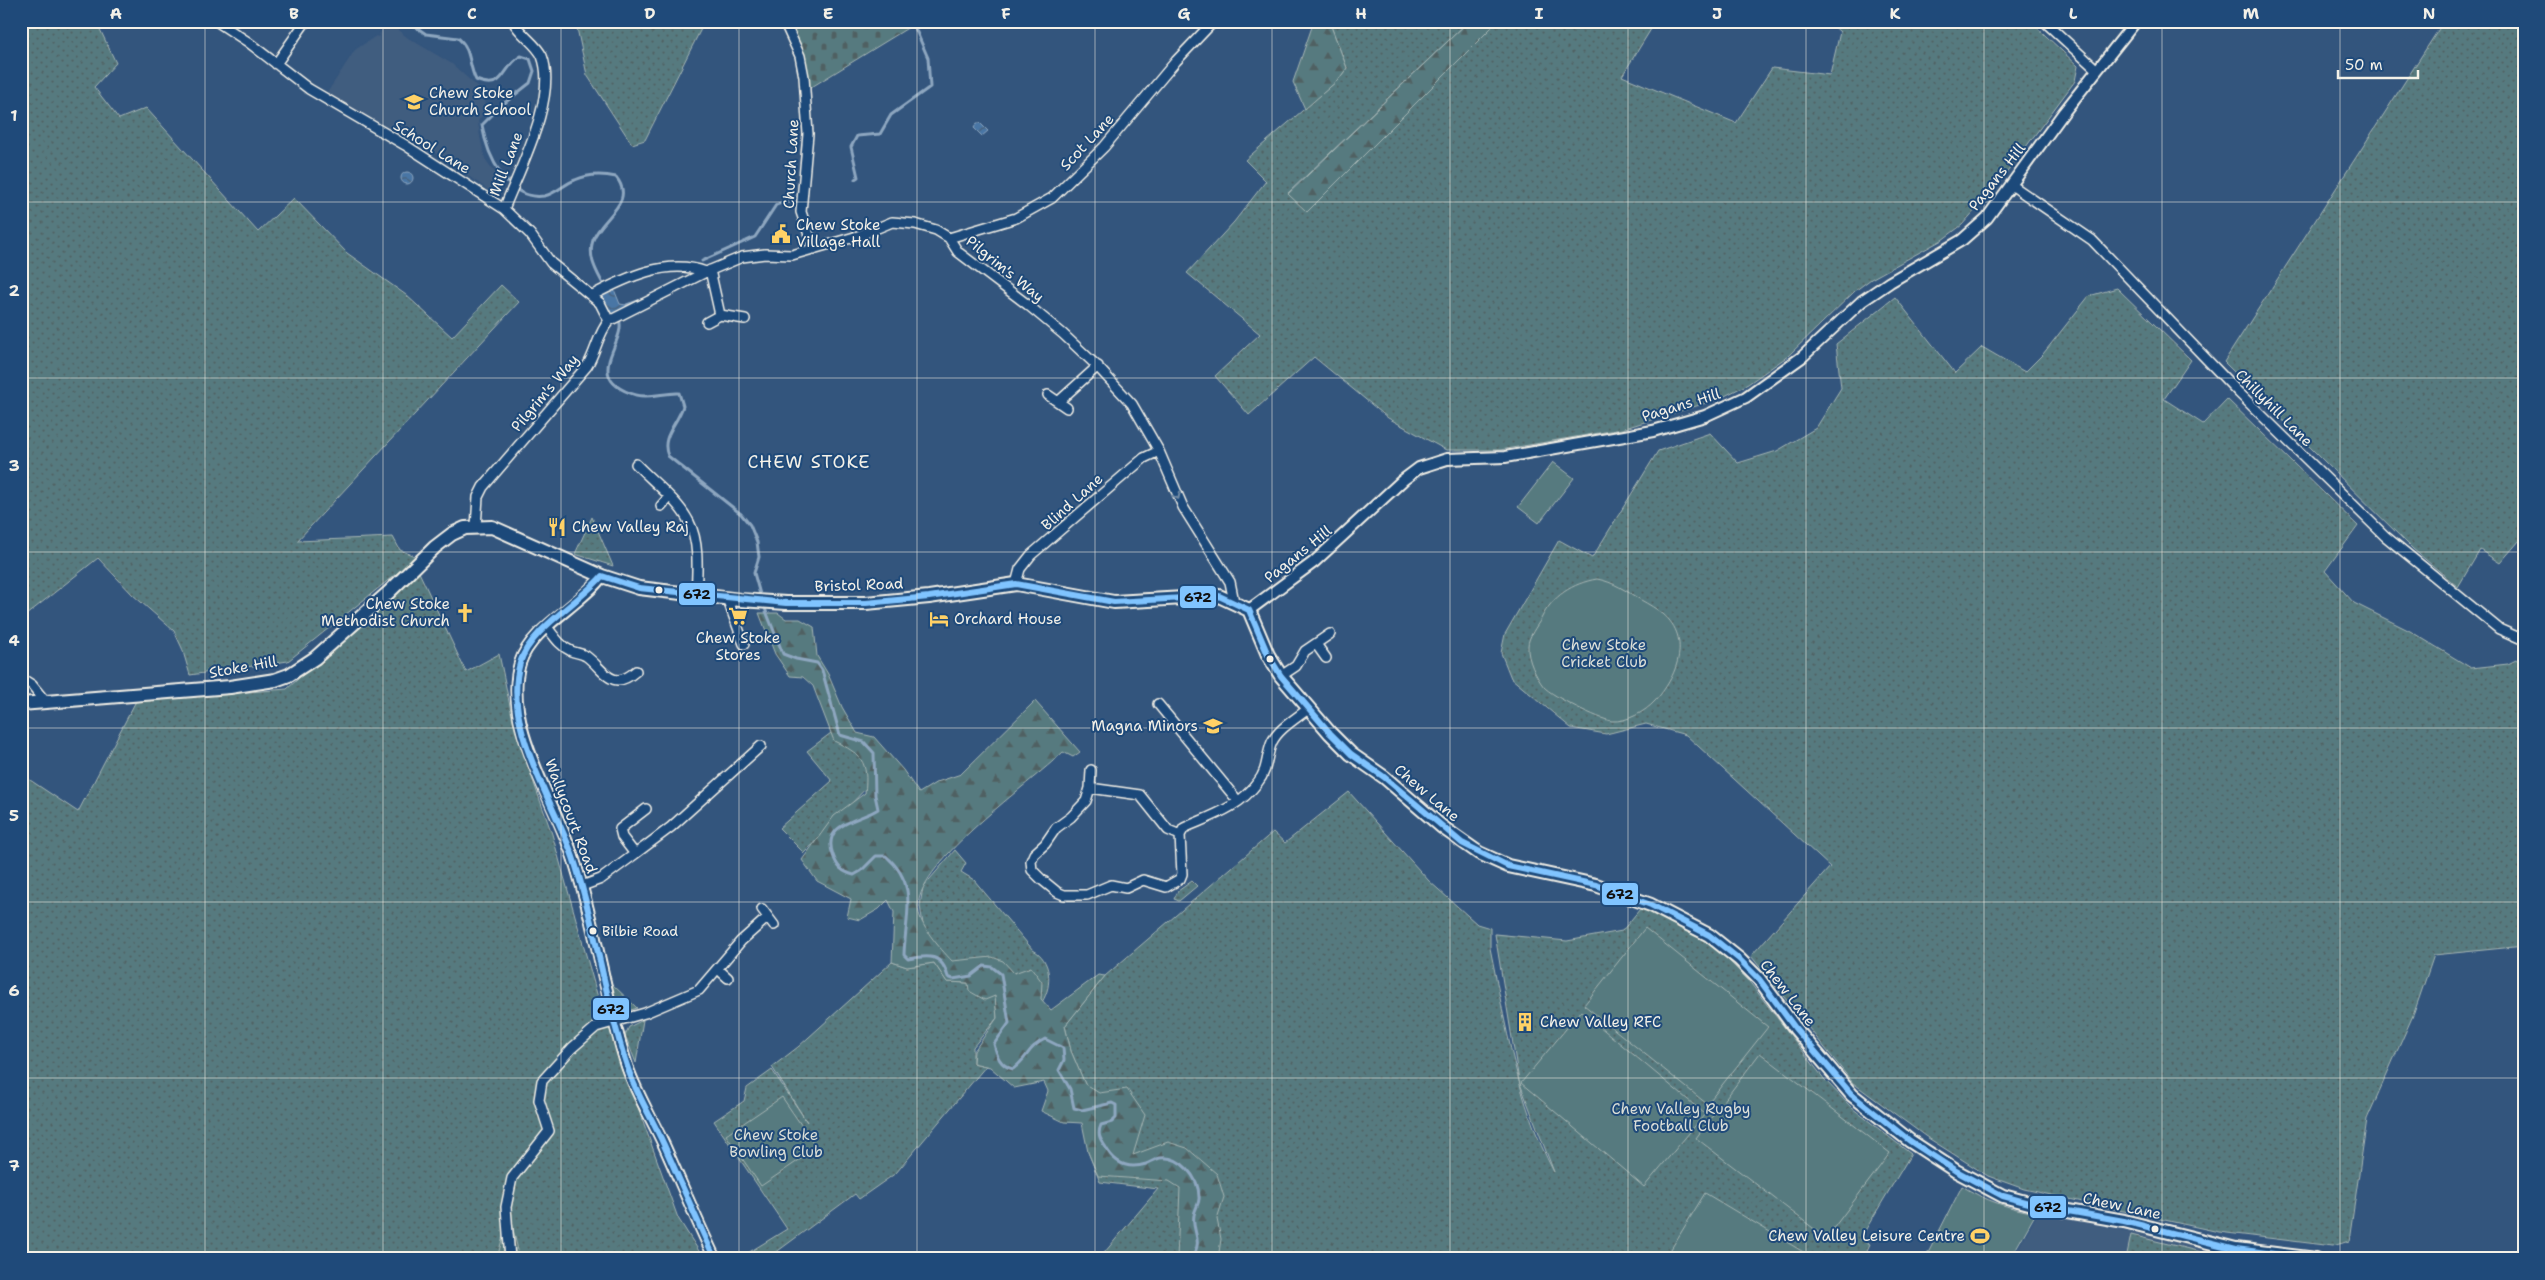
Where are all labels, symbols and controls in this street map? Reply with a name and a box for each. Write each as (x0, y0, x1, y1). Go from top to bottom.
text: A (110, 3, 122, 24)
text: B (289, 3, 299, 24)
text: C (467, 3, 477, 24)
text: D (644, 3, 656, 24)
text: E (823, 3, 833, 24)
text: F (1001, 3, 1011, 24)
text: G (1178, 3, 1191, 24)
text: H (1355, 3, 1367, 24)
text: I (1535, 3, 1544, 24)
text: J (1712, 3, 1722, 24)
text: K (1890, 3, 1901, 24)
text: L (2069, 3, 2078, 24)
text: M (2243, 3, 2260, 24)
text: N (2423, 3, 2435, 24)
scale bar (2338, 48, 2418, 80)
text: 50 m (2345, 55, 2383, 75)
place label: Chew Stoke Church School (429, 83, 531, 120)
school or university icon: Chew Stoke Church School (403, 91, 425, 113)
text: 1 (10, 105, 18, 126)
street label: Scot Lane (1055, 109, 1119, 175)
street label: School Lane (390, 115, 474, 179)
street label: Church Lane (779, 119, 803, 209)
street label: Mill Lane (485, 129, 527, 199)
street label: Pagans Hill (1964, 138, 2030, 215)
place label: Chew Stoke Village Hall (796, 215, 881, 252)
public building icon: Chew Stoke Village Hall (770, 223, 792, 245)
street label: Pilgrim's Way (962, 231, 1048, 307)
text: 2 (8, 280, 20, 301)
street label: Pilgrim's Way (507, 350, 583, 436)
street label: Chillyhill Lane (2231, 365, 2317, 451)
street label: Pagans Hill (1639, 383, 1723, 426)
district label: CHEW STOKE (747, 450, 871, 474)
text: 3 (8, 455, 20, 476)
street label: Blind Lane (1037, 469, 1107, 535)
one-way arrow (1171, 491, 1182, 500)
restaurant icon: Chew Valley Raj (546, 516, 568, 538)
place label: Chew Valley Raj (572, 517, 689, 537)
street label: Pagans Hill (1260, 520, 1336, 587)
street label: Bristol Road (814, 573, 904, 597)
line badge: 672 (678, 582, 716, 606)
unlabelled marker (654, 585, 664, 595)
text: 672 (683, 585, 711, 603)
line badge: 672 (1179, 585, 1217, 609)
text: 672 (1184, 588, 1212, 606)
place label: Chew Stoke Methodist Church (321, 594, 450, 631)
church icon: Chew Stoke Methodist Church (454, 602, 476, 624)
supermarket icon: Chew Stoke Stores (727, 605, 749, 627)
hotel icon: Orchard House (928, 608, 950, 630)
place label: Orchard House (954, 609, 1062, 629)
place label: Chew Stoke Stores (696, 628, 780, 665)
text: 4 (8, 630, 20, 651)
park label: Chew Stoke Cricket Club (1561, 635, 1647, 672)
street label: Stoke Hill (207, 651, 279, 683)
unlabelled marker (1265, 654, 1275, 664)
school or university icon: Magna Minors (1202, 715, 1224, 737)
place label: Magna Minors (1091, 716, 1198, 736)
street label: Wallycourt Road (540, 756, 602, 877)
street label: Chew Lane (1390, 760, 1464, 826)
text: 5 (9, 805, 19, 826)
line badge: 672 (1601, 882, 1639, 906)
text: 672 (1606, 885, 1634, 903)
place label: Bilbie Road (602, 922, 678, 940)
marker: Bilbie Road (588, 926, 598, 936)
street label: Chew Lane (1756, 956, 1820, 1030)
text: 6 (8, 980, 20, 1001)
line badge: 672 (592, 997, 630, 1021)
text: 672 (597, 1000, 625, 1018)
building icon: Chew Valley RFC (1514, 1011, 1536, 1033)
place label: Chew Valley RFC (1540, 1012, 1661, 1032)
park label: Chew Valley Rugby Football Club (1612, 1099, 1750, 1136)
park label: Chew Stoke Bowling Club (729, 1125, 823, 1162)
text: 7 (8, 1155, 20, 1176)
street label: Chew Lane (2081, 1188, 2163, 1224)
line badge: 672 (2029, 1195, 2067, 1219)
text: 672 (2034, 1198, 2062, 1216)
unlabelled marker (2150, 1224, 2160, 1234)
sports icon: Chew Valley Leisure Centre (1969, 1225, 1991, 1247)
place label: Chew Valley Leisure Centre (1768, 1226, 1965, 1246)

